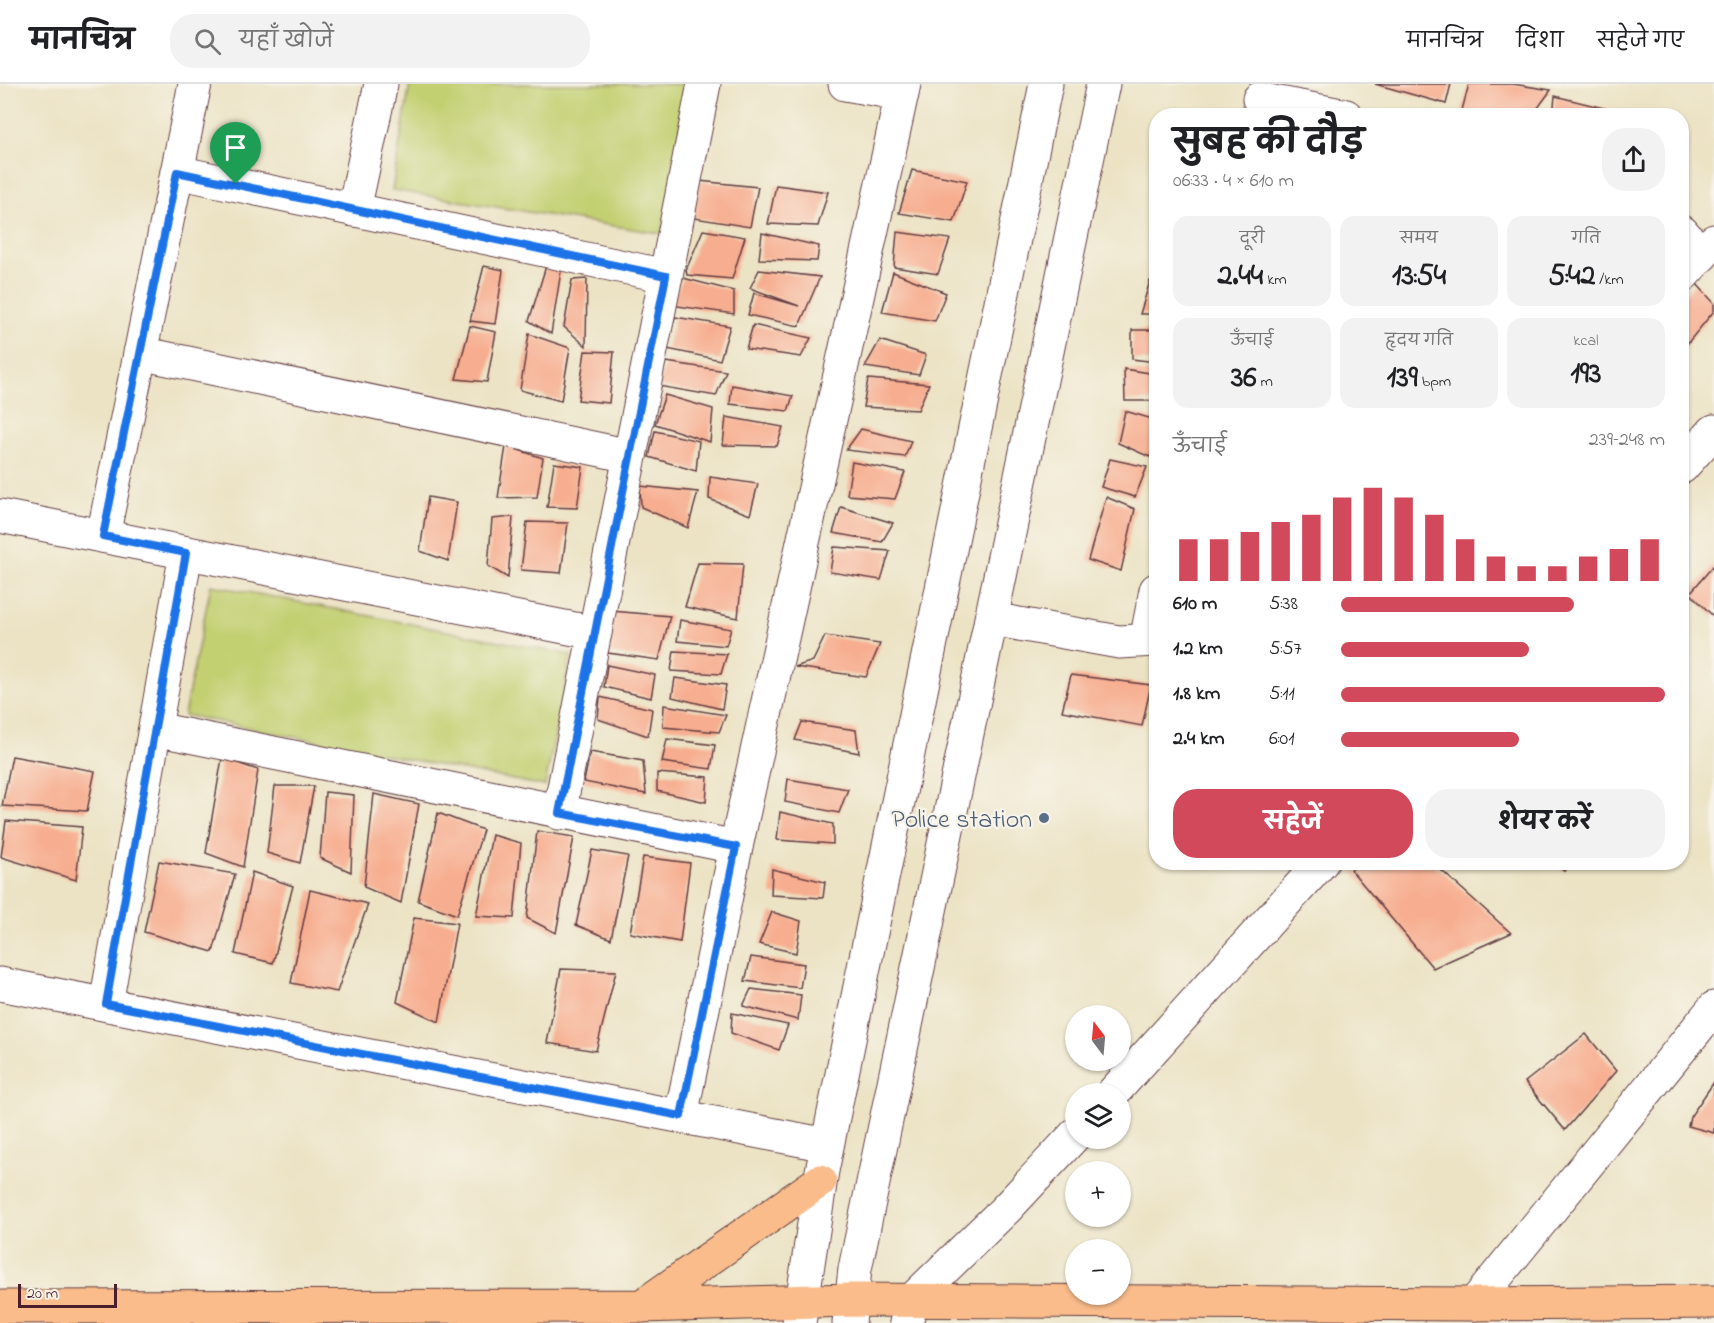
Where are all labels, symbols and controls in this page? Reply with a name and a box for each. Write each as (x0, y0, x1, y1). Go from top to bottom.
search box (170, 14, 590, 68)
text: मानचित्र (30, 22, 134, 63)
icon: search (191, 25, 224, 58)
text: यहाँ खोजें (239, 26, 334, 58)
text: मानचित्र (1406, 27, 1483, 57)
text: दिशा (1516, 27, 1564, 57)
text: सहेजे गए (1597, 27, 1684, 57)
text: सुबह की दौड़ (1173, 120, 1364, 168)
pin (210, 122, 261, 184)
button: share (1602, 128, 1665, 191)
icon: arrive (219, 131, 252, 164)
text: 06:33 · 4 × 610 m (1173, 167, 1294, 196)
text: दूरी (1239, 227, 1265, 251)
text: समय (1400, 227, 1438, 251)
text: गति (1571, 227, 1601, 251)
text: 2.44 (1217, 255, 1263, 299)
text: 13:54 (1392, 255, 1446, 299)
text: 5:42 (1548, 255, 1595, 299)
text: km (1263, 268, 1287, 292)
text: /km (1595, 268, 1624, 292)
text: ऊँचाई (1231, 329, 1273, 353)
text: हृदय गति (1385, 329, 1453, 353)
text: kcal (1573, 329, 1599, 353)
text: 193 (1571, 353, 1601, 397)
text: 36 (1231, 357, 1257, 401)
text: 139 (1387, 357, 1418, 401)
text: m (1257, 370, 1273, 394)
text: bpm (1418, 370, 1451, 394)
text: 239–248 m (1589, 426, 1665, 455)
text: ऊँचाई (1173, 433, 1227, 462)
text: 610 m (1173, 590, 1217, 619)
text: 5:38 (1269, 590, 1298, 619)
text: 1.2 km (1173, 635, 1223, 664)
text: 5:57 (1269, 635, 1302, 664)
text: 1.8 km (1173, 680, 1220, 709)
text: 5:11 (1269, 680, 1295, 709)
text: 2.4 km (1173, 725, 1225, 754)
text: 6:01 (1269, 725, 1295, 754)
button: सहेजें (1173, 789, 1413, 858)
button: शेयर करें (1425, 789, 1665, 858)
place label: Police station (891, 802, 1032, 840)
marker: Police station (1037, 811, 1051, 825)
north arrow (1065, 1005, 1131, 1071)
map controls (1065, 1005, 1131, 1305)
button: layers (1065, 1083, 1131, 1149)
button: + (1065, 1161, 1131, 1227)
button: − (1065, 1239, 1131, 1305)
scale bar (18, 1281, 117, 1308)
text: 20 m (27, 1282, 58, 1306)

